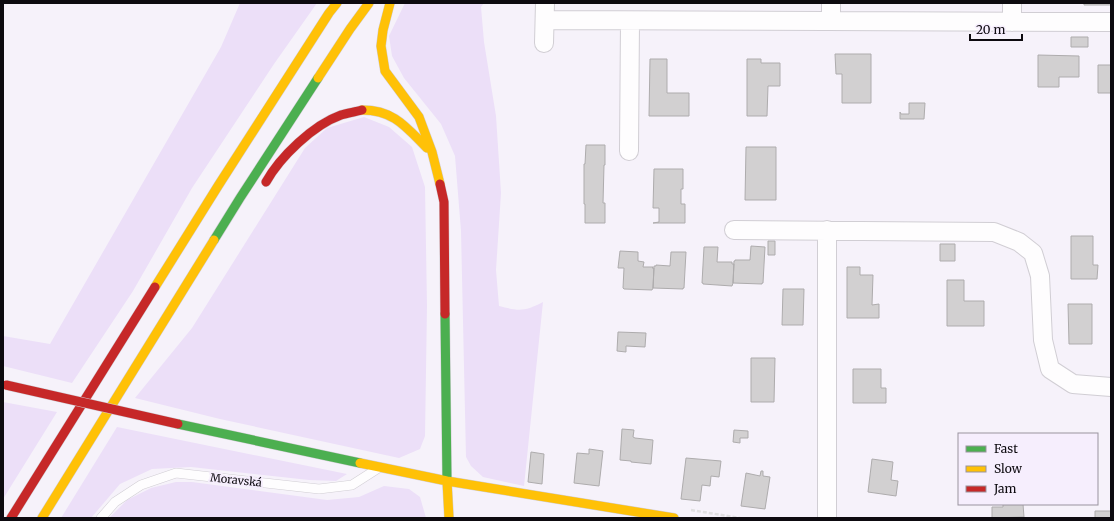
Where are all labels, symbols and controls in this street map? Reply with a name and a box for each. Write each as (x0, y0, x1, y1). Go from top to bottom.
scale bar (970, 16, 1022, 42)
text: 20 m (976, 22, 1005, 37)
legend (958, 433, 1098, 505)
text: Fast (994, 441, 1018, 456)
text: Slow (994, 461, 1023, 476)
street label: Moravská (209, 470, 263, 490)
text: Jam (993, 481, 1017, 496)

